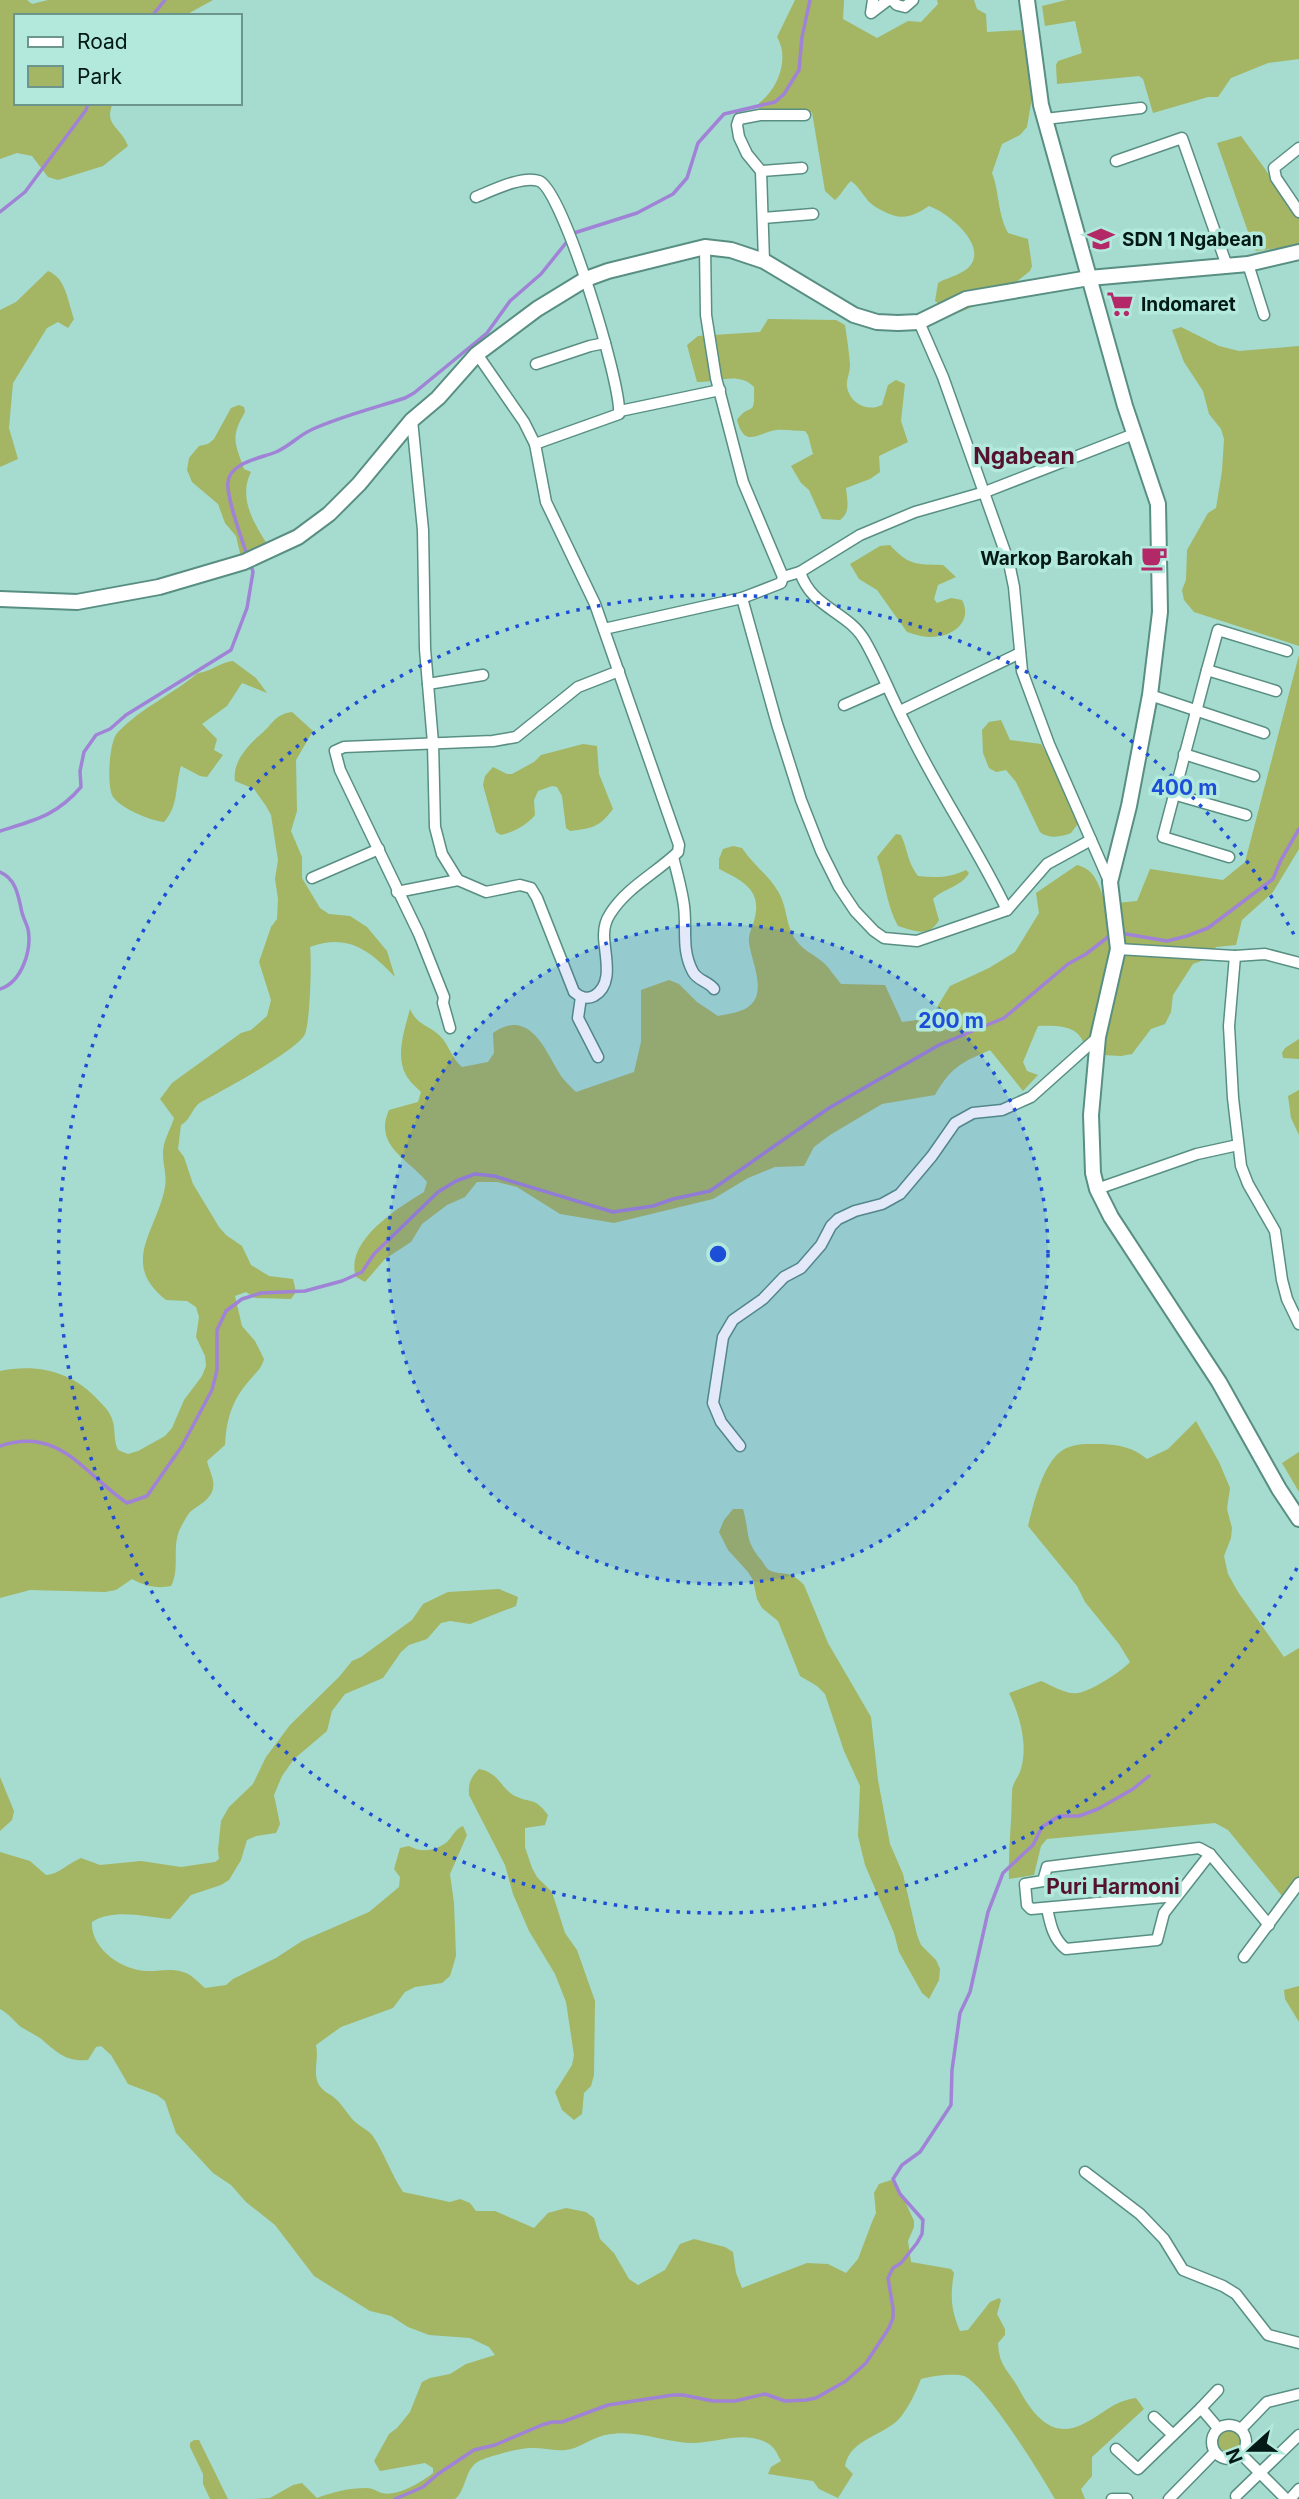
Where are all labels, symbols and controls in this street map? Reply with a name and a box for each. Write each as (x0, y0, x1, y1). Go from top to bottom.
legend (14, 14, 242, 105)
text: Road (77, 29, 128, 54)
text: Park (77, 64, 122, 89)
school or university icon: SDN 1 Ngabean (1086, 224, 1116, 254)
place label: SDN 1 Ngabean (1122, 228, 1264, 251)
supermarket icon: Indomaret (1105, 289, 1135, 319)
place label: Indomaret (1141, 293, 1236, 316)
district label: Ngabean (973, 442, 1075, 470)
cafe icon: Warkop Barokah (1139, 543, 1169, 573)
place label: Warkop Barokah (980, 547, 1133, 570)
text: 400 m (1151, 775, 1217, 800)
text: 200 m (918, 1008, 984, 1033)
centre of rings (706, 1242, 730, 1266)
district label: Puri Harmoni (1046, 1874, 1180, 1899)
north arrow (1215, 2415, 1285, 2485)
text: N (1221, 2445, 1248, 2467)

